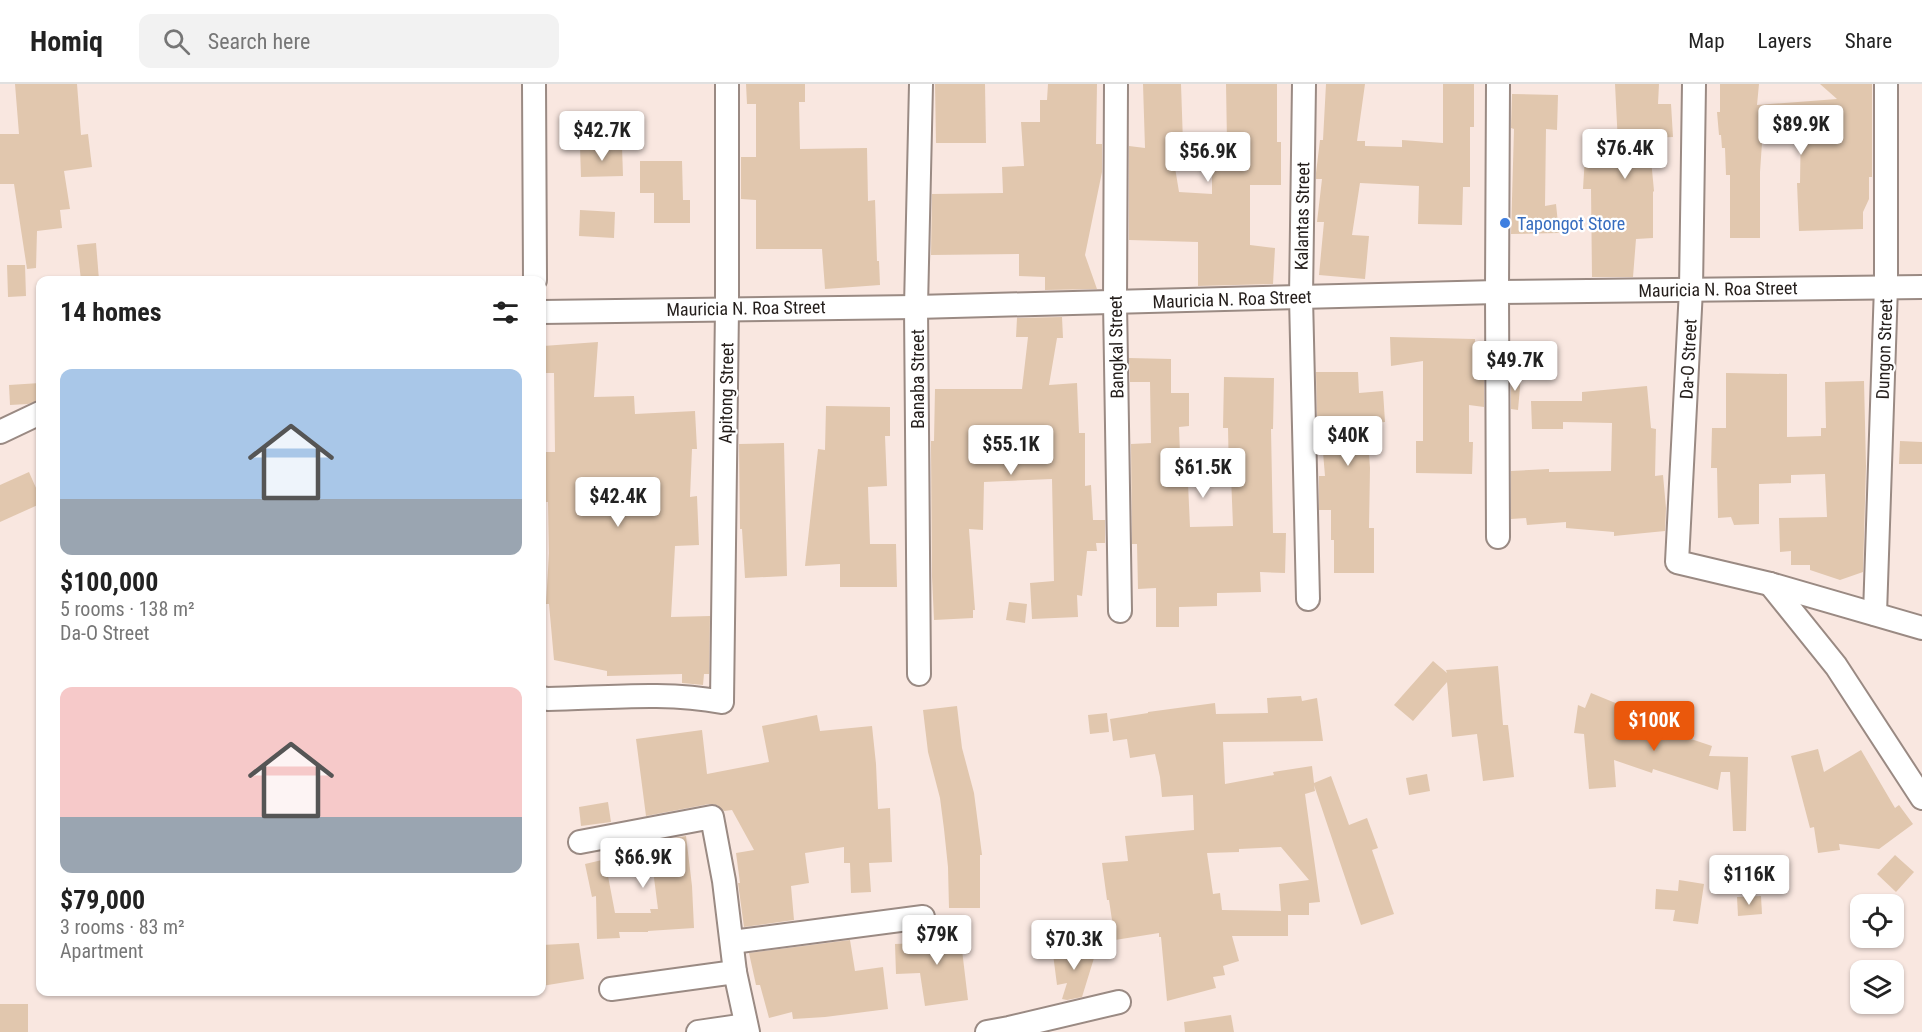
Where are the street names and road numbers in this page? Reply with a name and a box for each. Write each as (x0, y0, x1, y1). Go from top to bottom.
street label: Kalantas Street (1291, 162, 1313, 270)
street label: Mauricia N. Roa Street (1638, 277, 1798, 301)
street label: Mauricia N. Roa Street (1152, 286, 1312, 312)
street label: Bangkal Street (1105, 295, 1127, 399)
street label: Mauricia N. Roa Street (666, 296, 826, 320)
street label: Dungon Street (1872, 298, 1896, 400)
street label: Da-O Street (1675, 318, 1701, 400)
street label: Banaba Street (907, 329, 928, 429)
street label: Apitong Street (715, 342, 737, 444)

